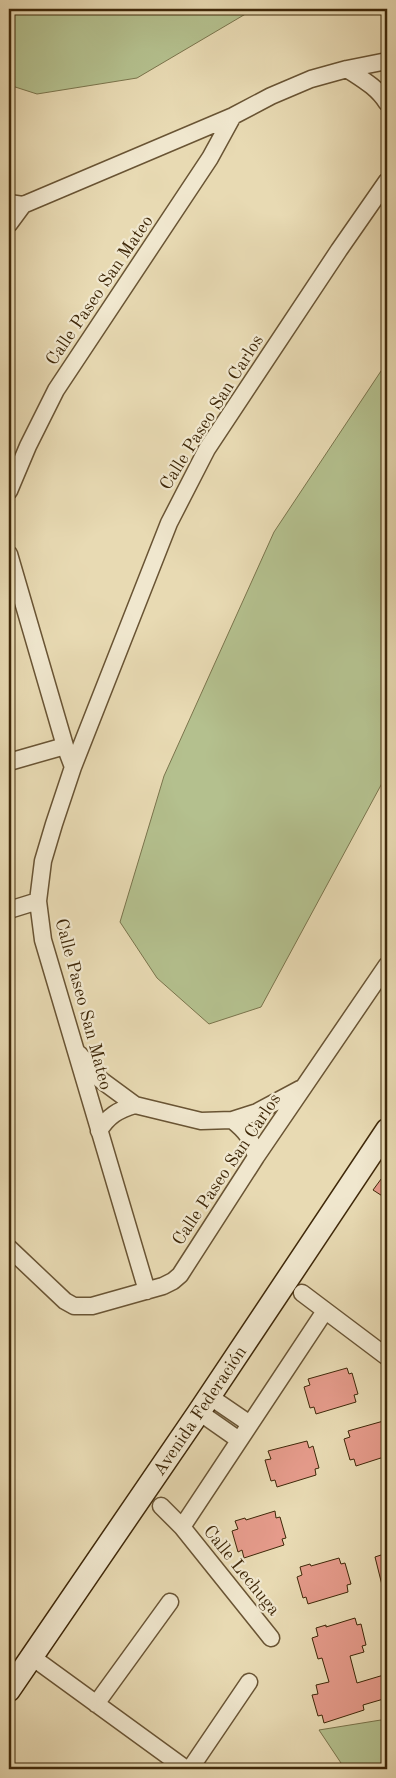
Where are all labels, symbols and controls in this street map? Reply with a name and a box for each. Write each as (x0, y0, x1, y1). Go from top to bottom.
street label: Calle Paseo San Mateo (43, 212, 157, 369)
street label: Calle Paseo San Carlos (157, 332, 267, 493)
street label: Calle Paseo San Mateo (51, 917, 115, 1092)
street label: Calle Paseo San Carlos (169, 1090, 284, 1249)
street label: Avenida Federación (150, 1343, 250, 1479)
street label: Calle Lechuga (200, 1522, 283, 1619)

